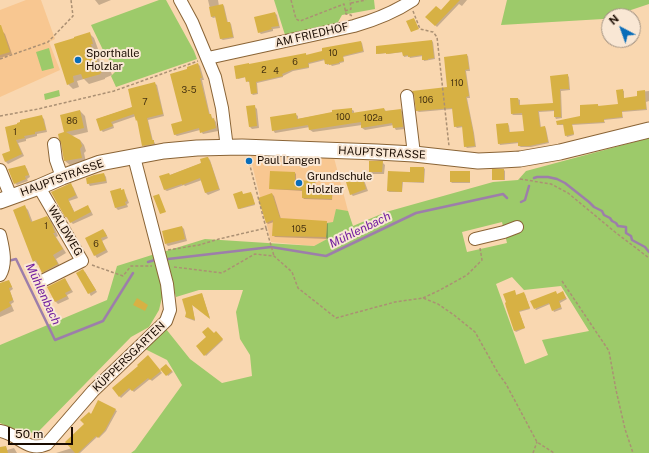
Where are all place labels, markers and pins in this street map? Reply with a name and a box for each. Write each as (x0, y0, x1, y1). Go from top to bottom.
place label: Sporthalle Holzlar (86, 47, 139, 73)
marker: Sporthalle Holzlar (73, 55, 83, 65)
place label: Paul Langen (257, 154, 320, 168)
marker: Paul Langen (244, 156, 254, 166)
place label: Grundschule Holzlar (307, 170, 372, 196)
marker: Grundschule Holzlar (294, 178, 304, 188)

